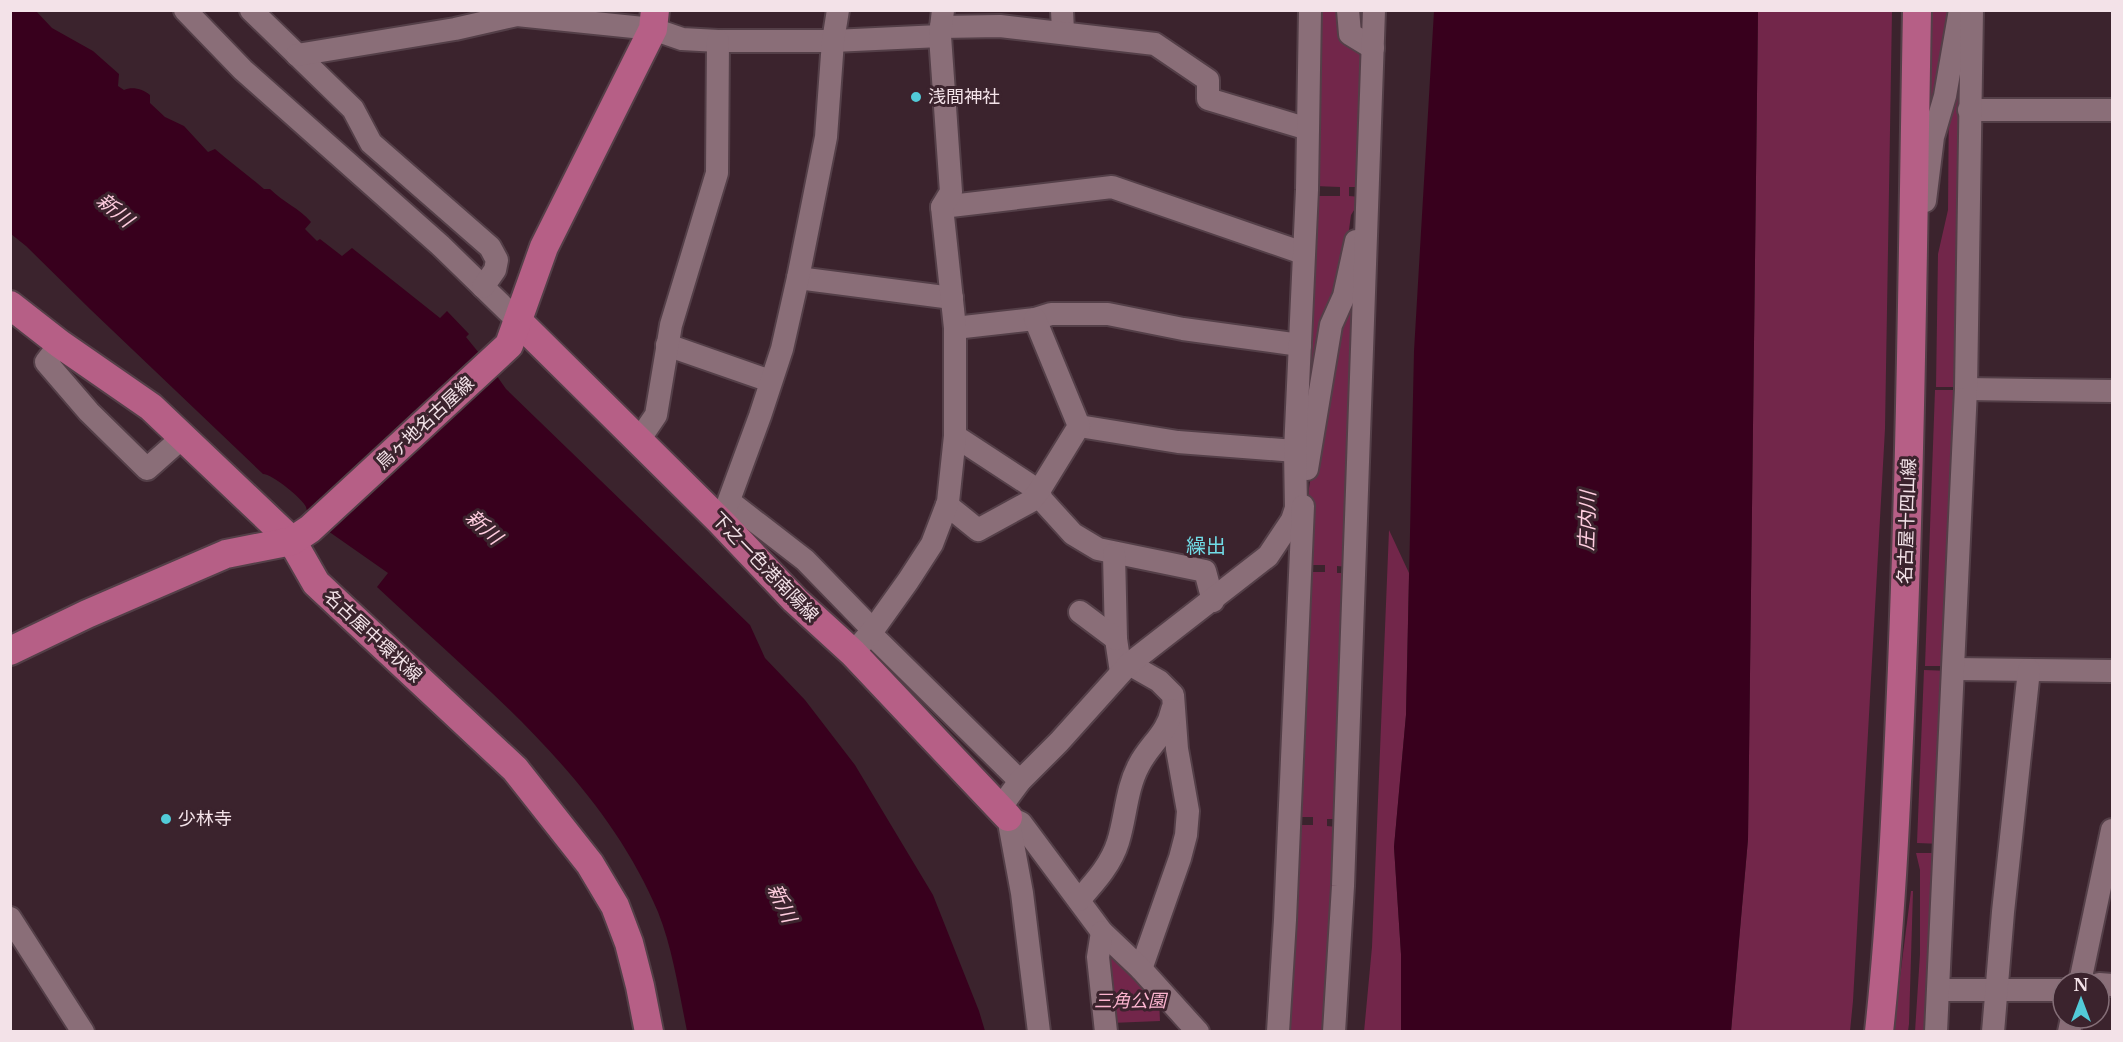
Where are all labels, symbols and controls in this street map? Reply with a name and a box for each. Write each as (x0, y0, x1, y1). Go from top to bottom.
place label: 浅間神社 (928, 86, 1000, 108)
marker: 浅間神社 (909, 90, 923, 104)
water label: 新川 (92, 188, 140, 233)
street label: 鳥ヶ地名古屋線 (371, 372, 479, 474)
street label: 名古屋十四山線 (1894, 458, 1920, 584)
water label: 庄内川 (1574, 489, 1600, 551)
water label: 新川 (461, 505, 508, 551)
street label: 下之一色港南陽線 (707, 508, 823, 626)
district label: 繰出 (1186, 534, 1226, 558)
street label: 名古屋中環状線 (319, 585, 427, 687)
place label: 少林寺 (178, 808, 232, 830)
marker: 少林寺 (159, 812, 173, 826)
water label: 新川 (763, 880, 802, 928)
north arrow (2051, 970, 2111, 1030)
text: N (2073, 975, 2089, 995)
park label: 三角公園 (1094, 990, 1169, 1012)

